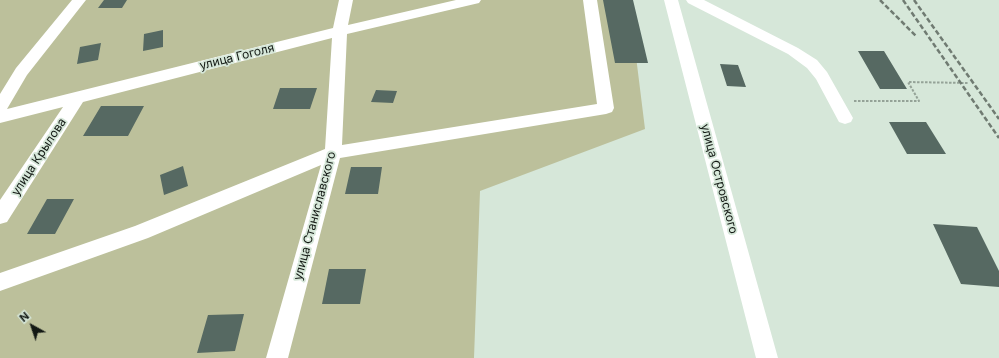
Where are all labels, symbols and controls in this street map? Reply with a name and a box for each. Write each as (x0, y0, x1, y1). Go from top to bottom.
street label: улица Гоголя (198, 41, 276, 73)
street label: улица Крылова (9, 116, 69, 198)
street label: улица Островского (697, 123, 741, 235)
street label: улица Станиславского (291, 150, 339, 282)
north arrow (12, 306, 52, 346)
text: N (17, 309, 32, 325)

